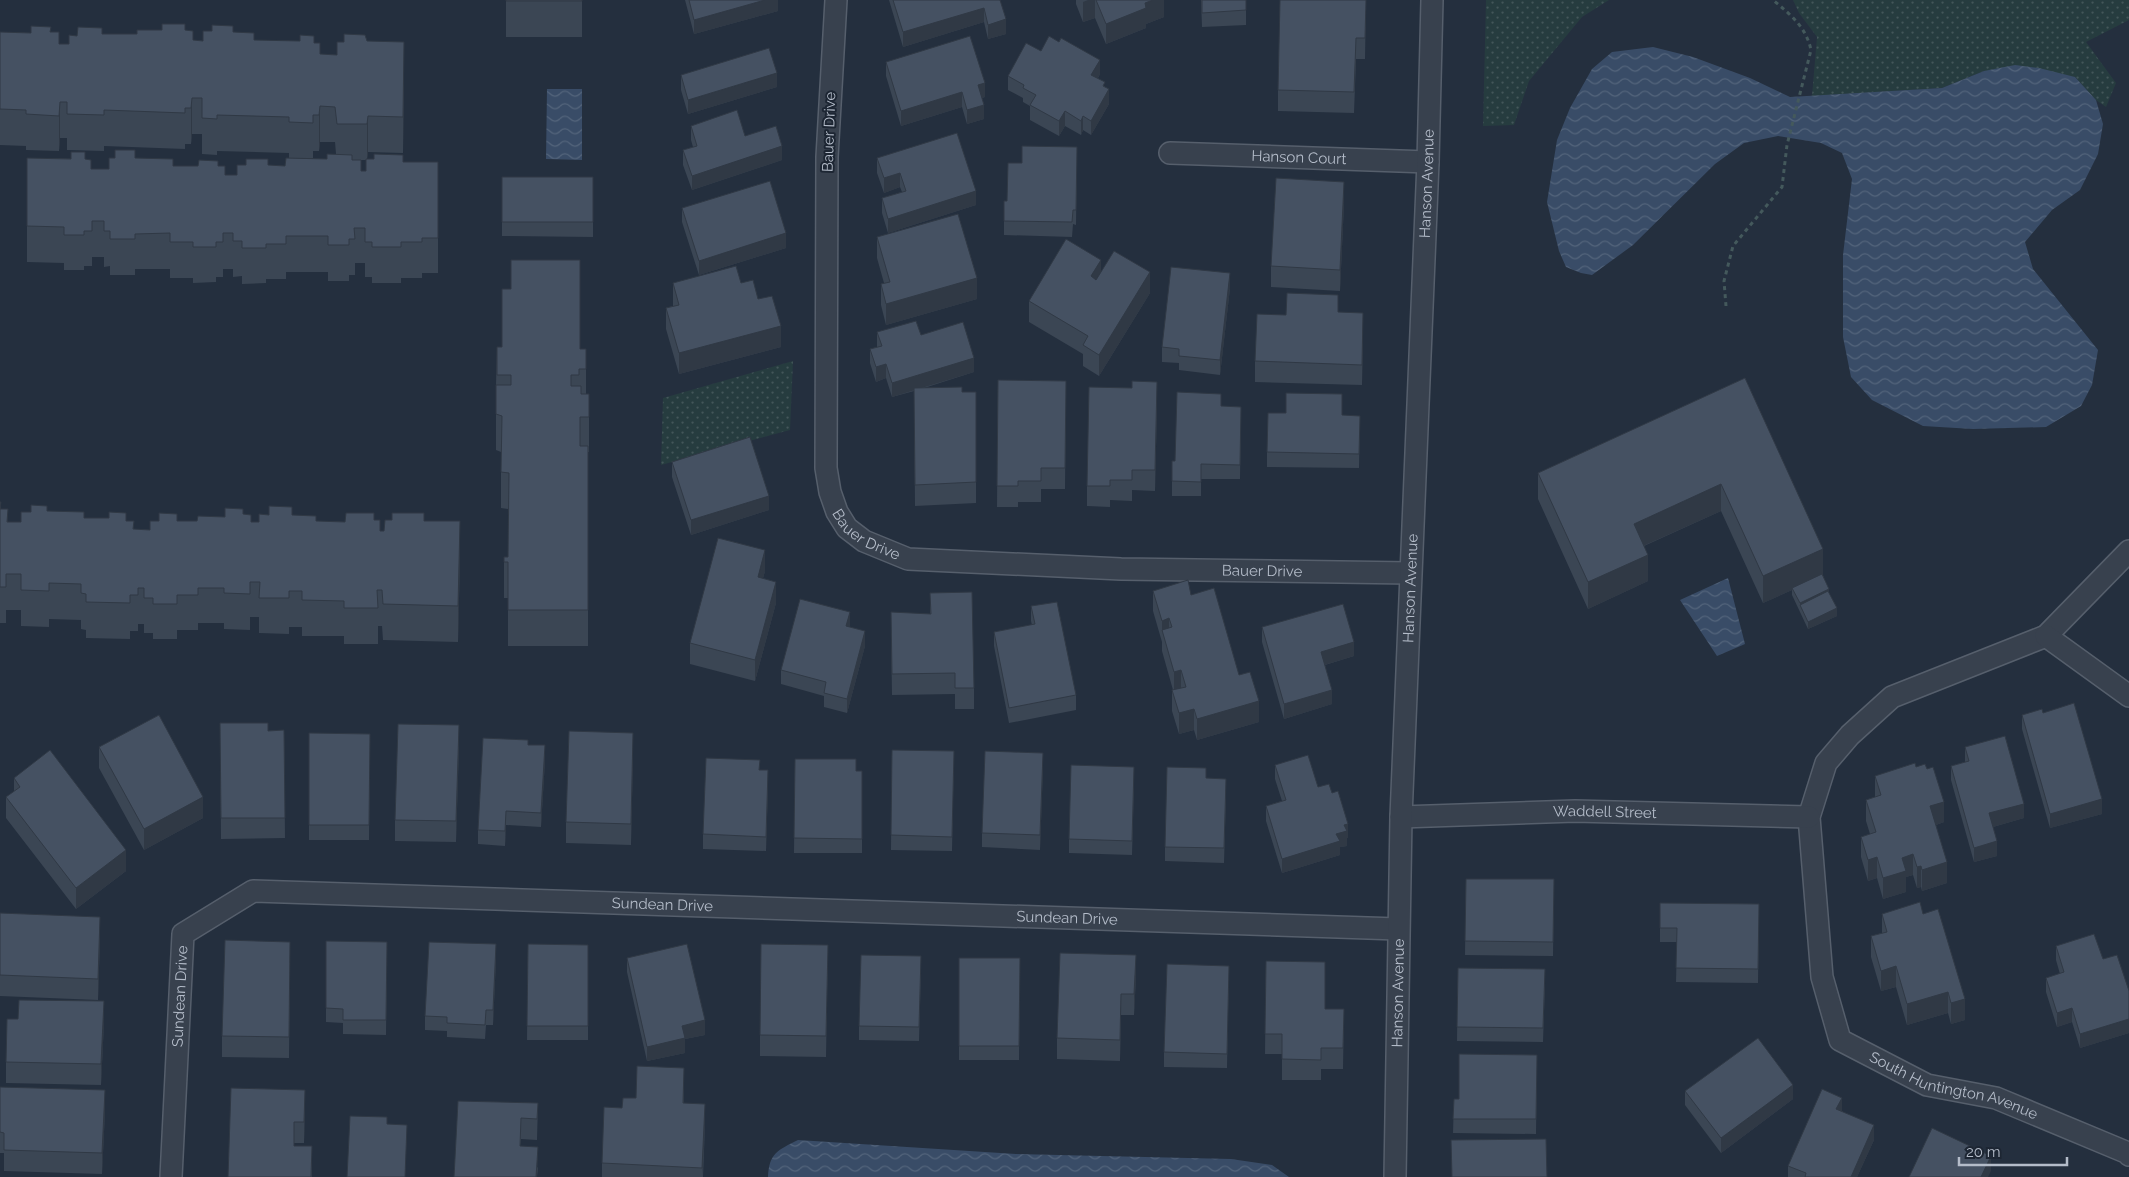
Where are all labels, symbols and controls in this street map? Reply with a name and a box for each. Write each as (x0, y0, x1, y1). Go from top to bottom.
street label: Bauer Drive (819, 91, 839, 173)
street label: Hanson Avenue (1416, 129, 1438, 238)
street label: Hanson Court (1251, 147, 1347, 168)
street label: Bauer Drive (828, 506, 903, 564)
street label: Hanson Avenue (1399, 533, 1422, 643)
street label: Bauer Drive (1222, 561, 1303, 581)
street label: Waddell Street (1553, 802, 1657, 822)
street label: Sundean Drive (611, 894, 714, 915)
street label: Sundean Drive (1016, 907, 1118, 929)
street label: Hanson Avenue (1388, 938, 1408, 1048)
street label: Sundean Drive (168, 945, 191, 1047)
street label: South Huntington Avenue (1866, 1048, 2041, 1123)
scale bar (1959, 1134, 2066, 1166)
text: 20 m (1966, 1143, 2001, 1161)

